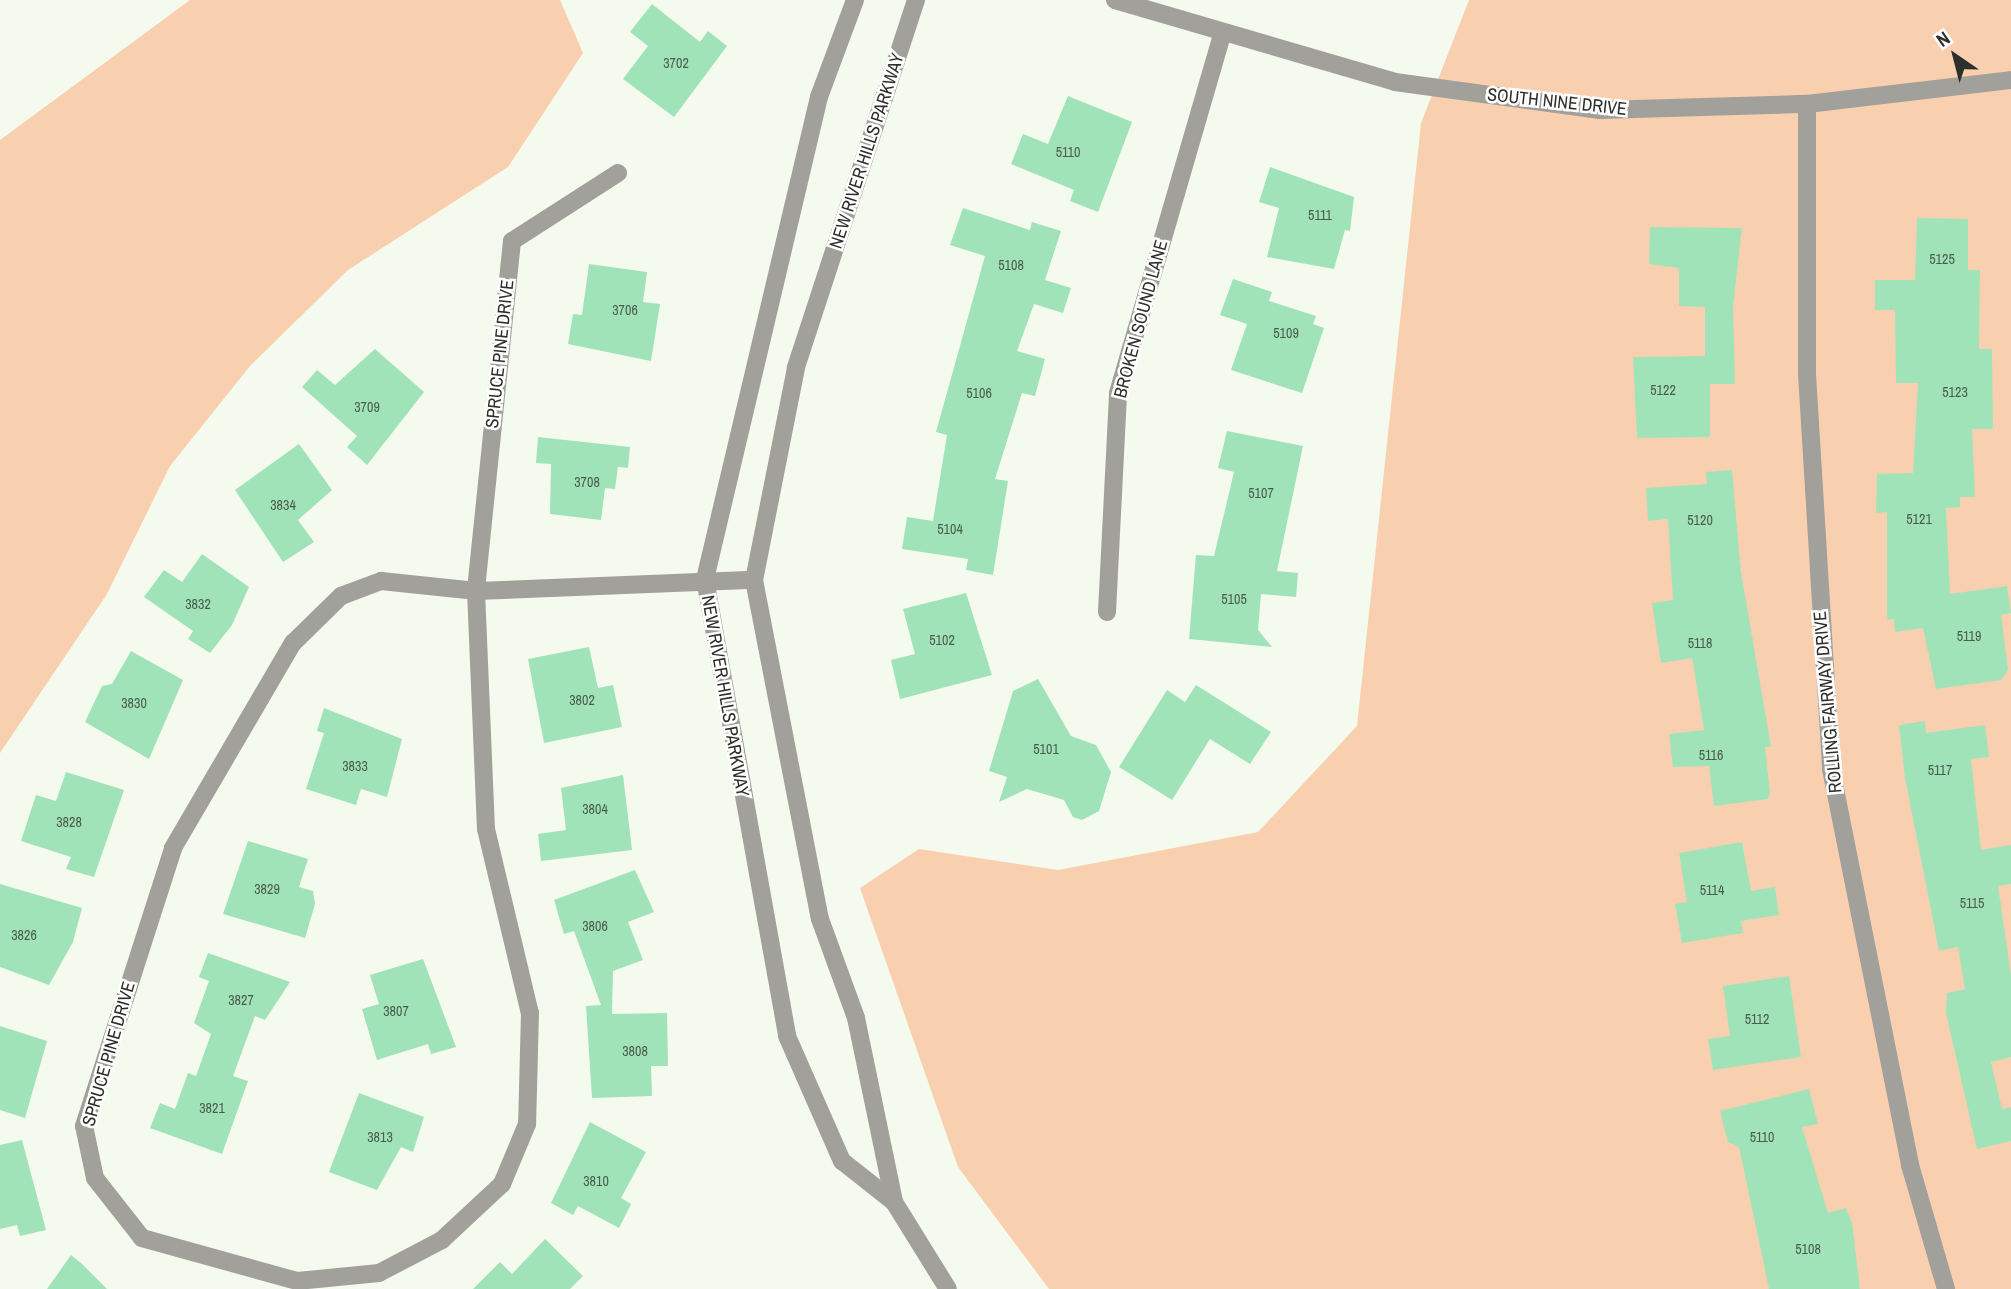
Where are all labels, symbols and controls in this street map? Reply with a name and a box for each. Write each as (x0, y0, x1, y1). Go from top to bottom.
north arrow (1920, 21, 1990, 91)
text: N (1931, 25, 1955, 53)
street label: NEW RIVER HILLS PARKWAY (825, 51, 909, 251)
house number: 3702 (663, 55, 689, 71)
street label: SOUTH NINE DRIVE (1486, 84, 1628, 120)
house number: 5110 (1056, 144, 1080, 160)
house number: 5111 (1308, 207, 1332, 223)
street label: BROKEN SOUND LANE (1110, 238, 1172, 400)
house number: 5125 (1929, 251, 1955, 267)
house number: 5108 (998, 257, 1024, 273)
street label: SPRUCE PINE DRIVE (481, 279, 519, 429)
house number: 3706 (612, 302, 638, 318)
house number: 5109 (1273, 325, 1299, 341)
house number: 5122 (1650, 382, 1676, 398)
house number: 5123 (1942, 384, 1968, 400)
house number: 5106 (966, 385, 992, 401)
house number: 3709 (354, 399, 380, 415)
house number: 3708 (574, 474, 600, 490)
house number: 5107 (1248, 485, 1274, 501)
house number: 3834 (270, 497, 296, 513)
house number: 5121 (1906, 511, 1932, 527)
house number: 5120 (1687, 512, 1713, 528)
house number: 5104 (937, 521, 963, 537)
house number: 5105 (1221, 591, 1247, 607)
street label: NEW RIVER HILLS PARKWAY (697, 594, 753, 798)
house number: 3832 (185, 596, 211, 612)
street label: ROLLING FAIRWAY DRIVE (1809, 610, 1847, 794)
house number: 5119 (1957, 628, 1981, 644)
house number: 5102 (929, 632, 955, 648)
house number: 5118 (1688, 635, 1712, 651)
house number: 3802 (569, 692, 595, 708)
house number: 3830 (121, 695, 147, 711)
house number: 5101 (1033, 741, 1059, 757)
house number: 5116 (1699, 747, 1723, 763)
house number: 3833 (342, 758, 368, 774)
house number: 5117 (1928, 762, 1952, 778)
house number: 3804 (582, 801, 608, 817)
house number: 3828 (56, 814, 82, 830)
house number: 3829 (254, 881, 280, 897)
house number: 5114 (1700, 882, 1724, 898)
house number: 5115 (1960, 895, 1984, 911)
house number: 3806 (582, 918, 608, 934)
house number: 3826 (11, 927, 37, 943)
street label: SPRUCE PINE DRIVE (78, 979, 140, 1129)
house number: 3827 (228, 992, 254, 1008)
house number: 3807 (383, 1003, 409, 1019)
house number: 5112 (1745, 1011, 1769, 1027)
house number: 3808 (622, 1043, 648, 1059)
house number: 3821 (199, 1100, 225, 1116)
house number: 3813 (367, 1129, 393, 1145)
house number: 5110 (1750, 1129, 1774, 1145)
house number: 3810 (583, 1173, 609, 1189)
house number: 5108 (1795, 1241, 1821, 1257)

